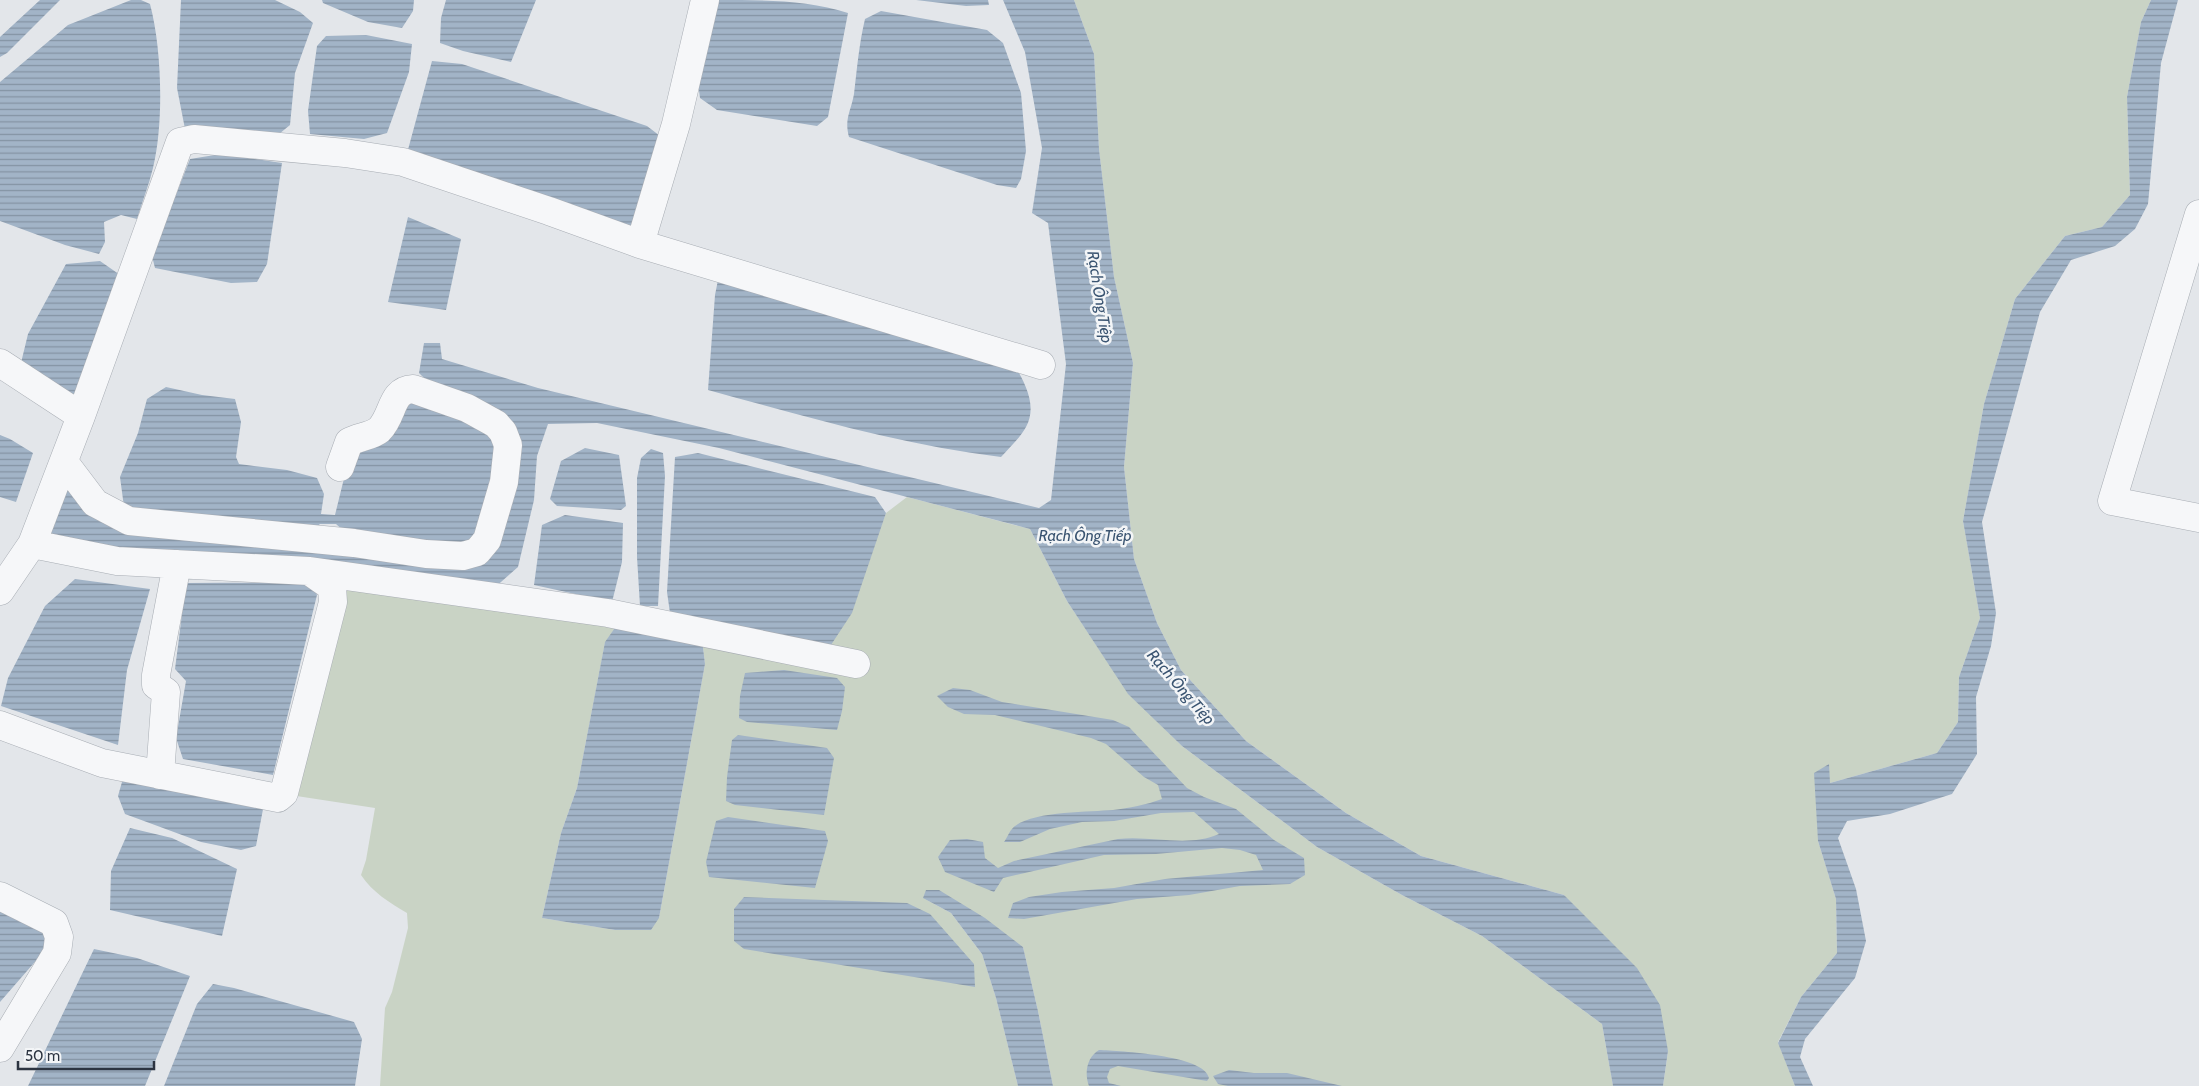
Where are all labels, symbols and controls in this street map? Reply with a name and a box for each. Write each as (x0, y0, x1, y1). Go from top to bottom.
water label: Rạch Ông Tiệp (1083, 250, 1117, 344)
water label: Rạch Ông Tiếp (1038, 526, 1132, 545)
water label: Rạch Ông Tiệp (1143, 646, 1219, 728)
scale bar (18, 1038, 154, 1070)
text: 50 m (25, 1047, 60, 1065)

